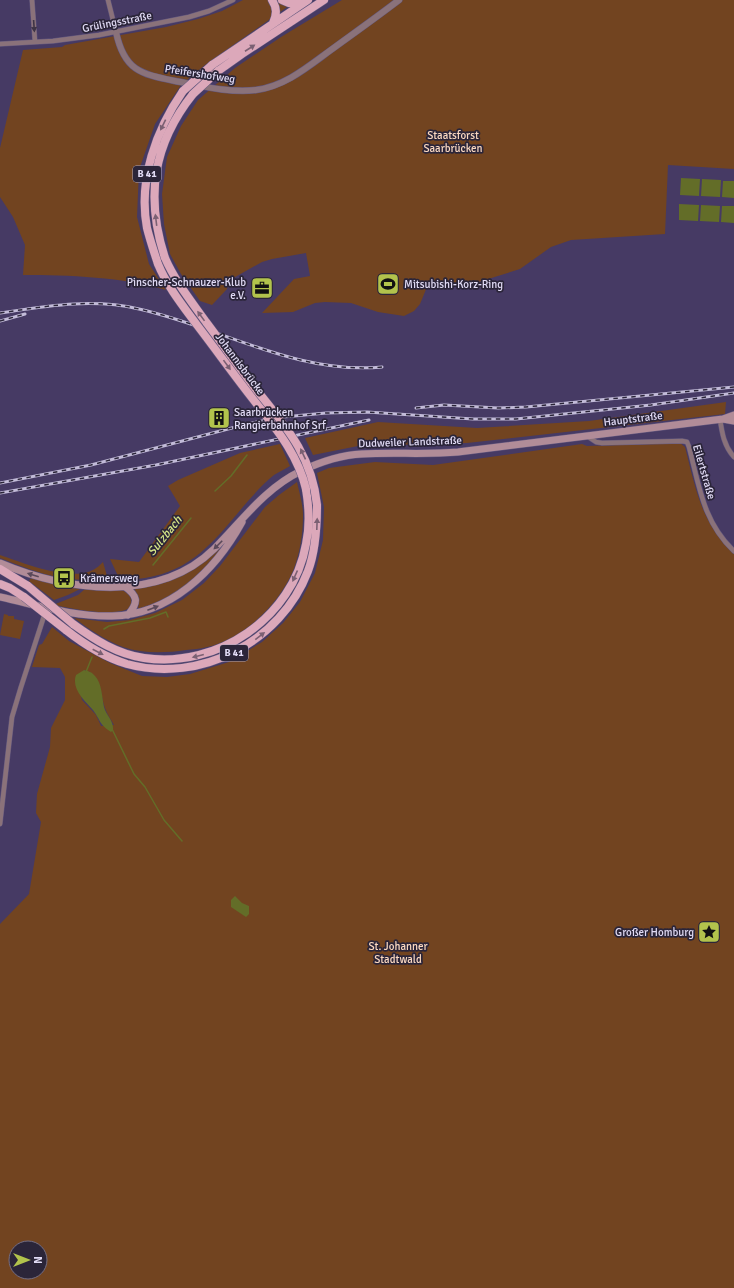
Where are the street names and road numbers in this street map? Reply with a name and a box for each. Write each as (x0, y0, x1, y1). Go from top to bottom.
street label: Grülingsstraße (81, 9, 153, 35)
street label: Pfeifershofweg (164, 62, 236, 86)
road number: B 41 (133, 166, 161, 182)
street label: Johannisbrücke (213, 331, 267, 397)
street label: Hauptstraße (603, 409, 663, 429)
street label: Dudweiler Landstraße (358, 434, 462, 450)
street label: Eilertstraße (690, 443, 718, 501)
road number: B 41 (220, 645, 248, 661)

